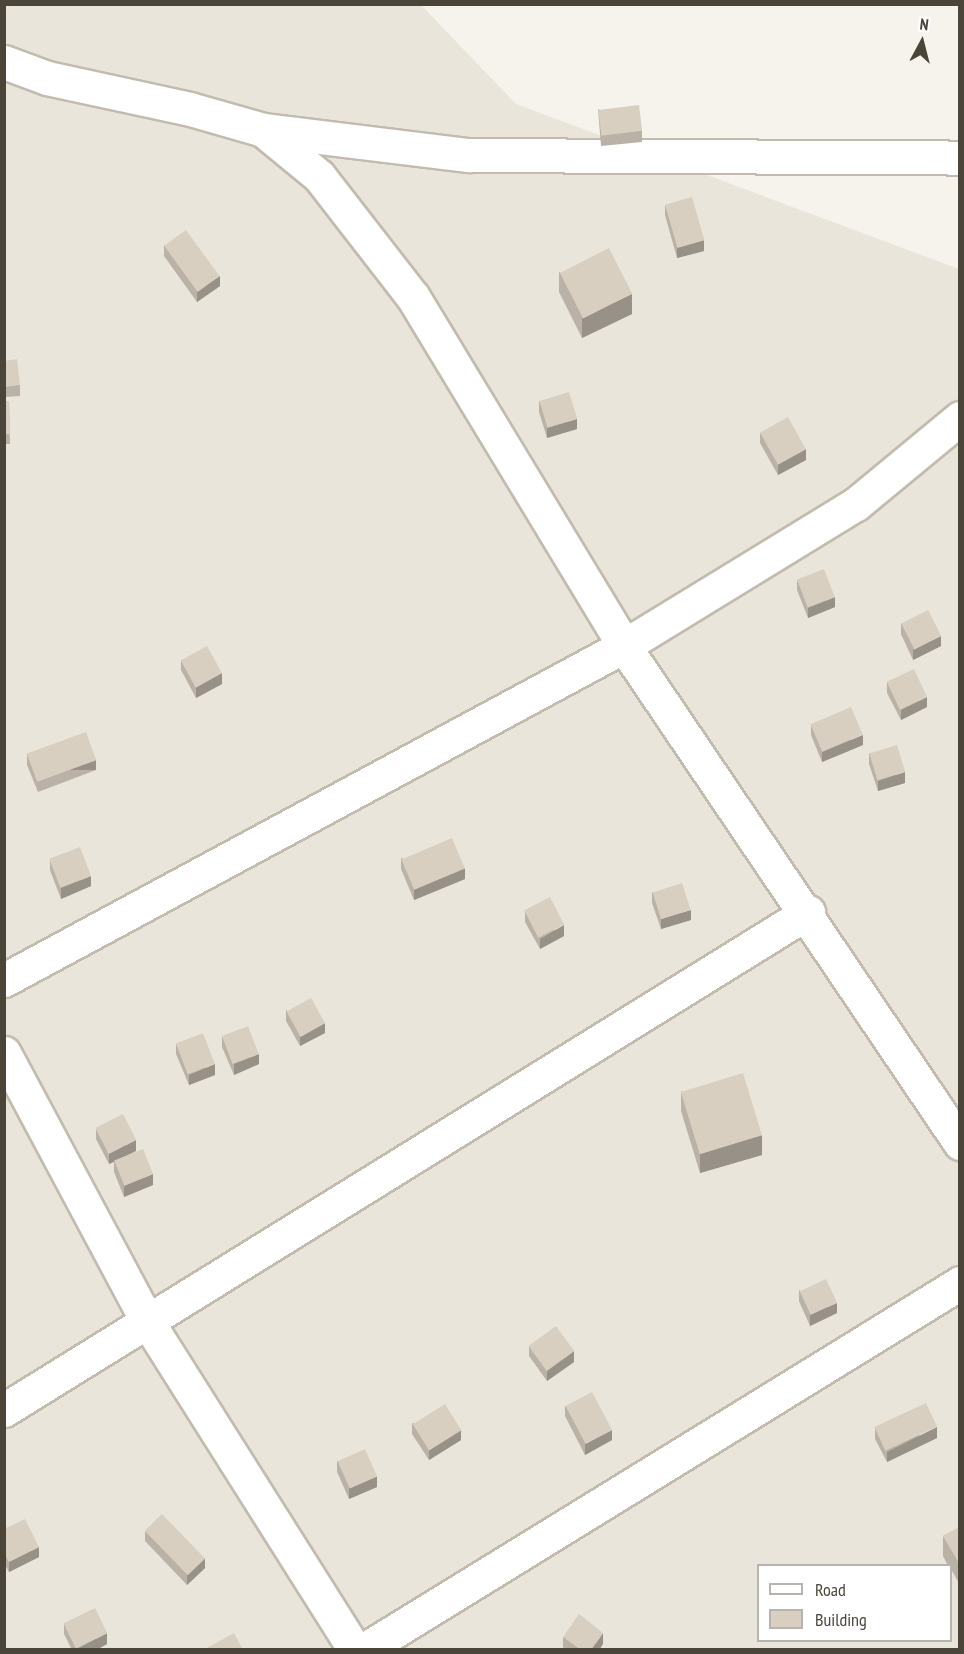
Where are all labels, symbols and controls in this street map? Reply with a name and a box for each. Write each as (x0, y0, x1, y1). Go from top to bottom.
north arrow (892, 12, 952, 72)
text: N (919, 14, 930, 35)
legend (757, 1564, 952, 1642)
text: Road (815, 1578, 846, 1601)
text: Building (815, 1608, 867, 1631)

